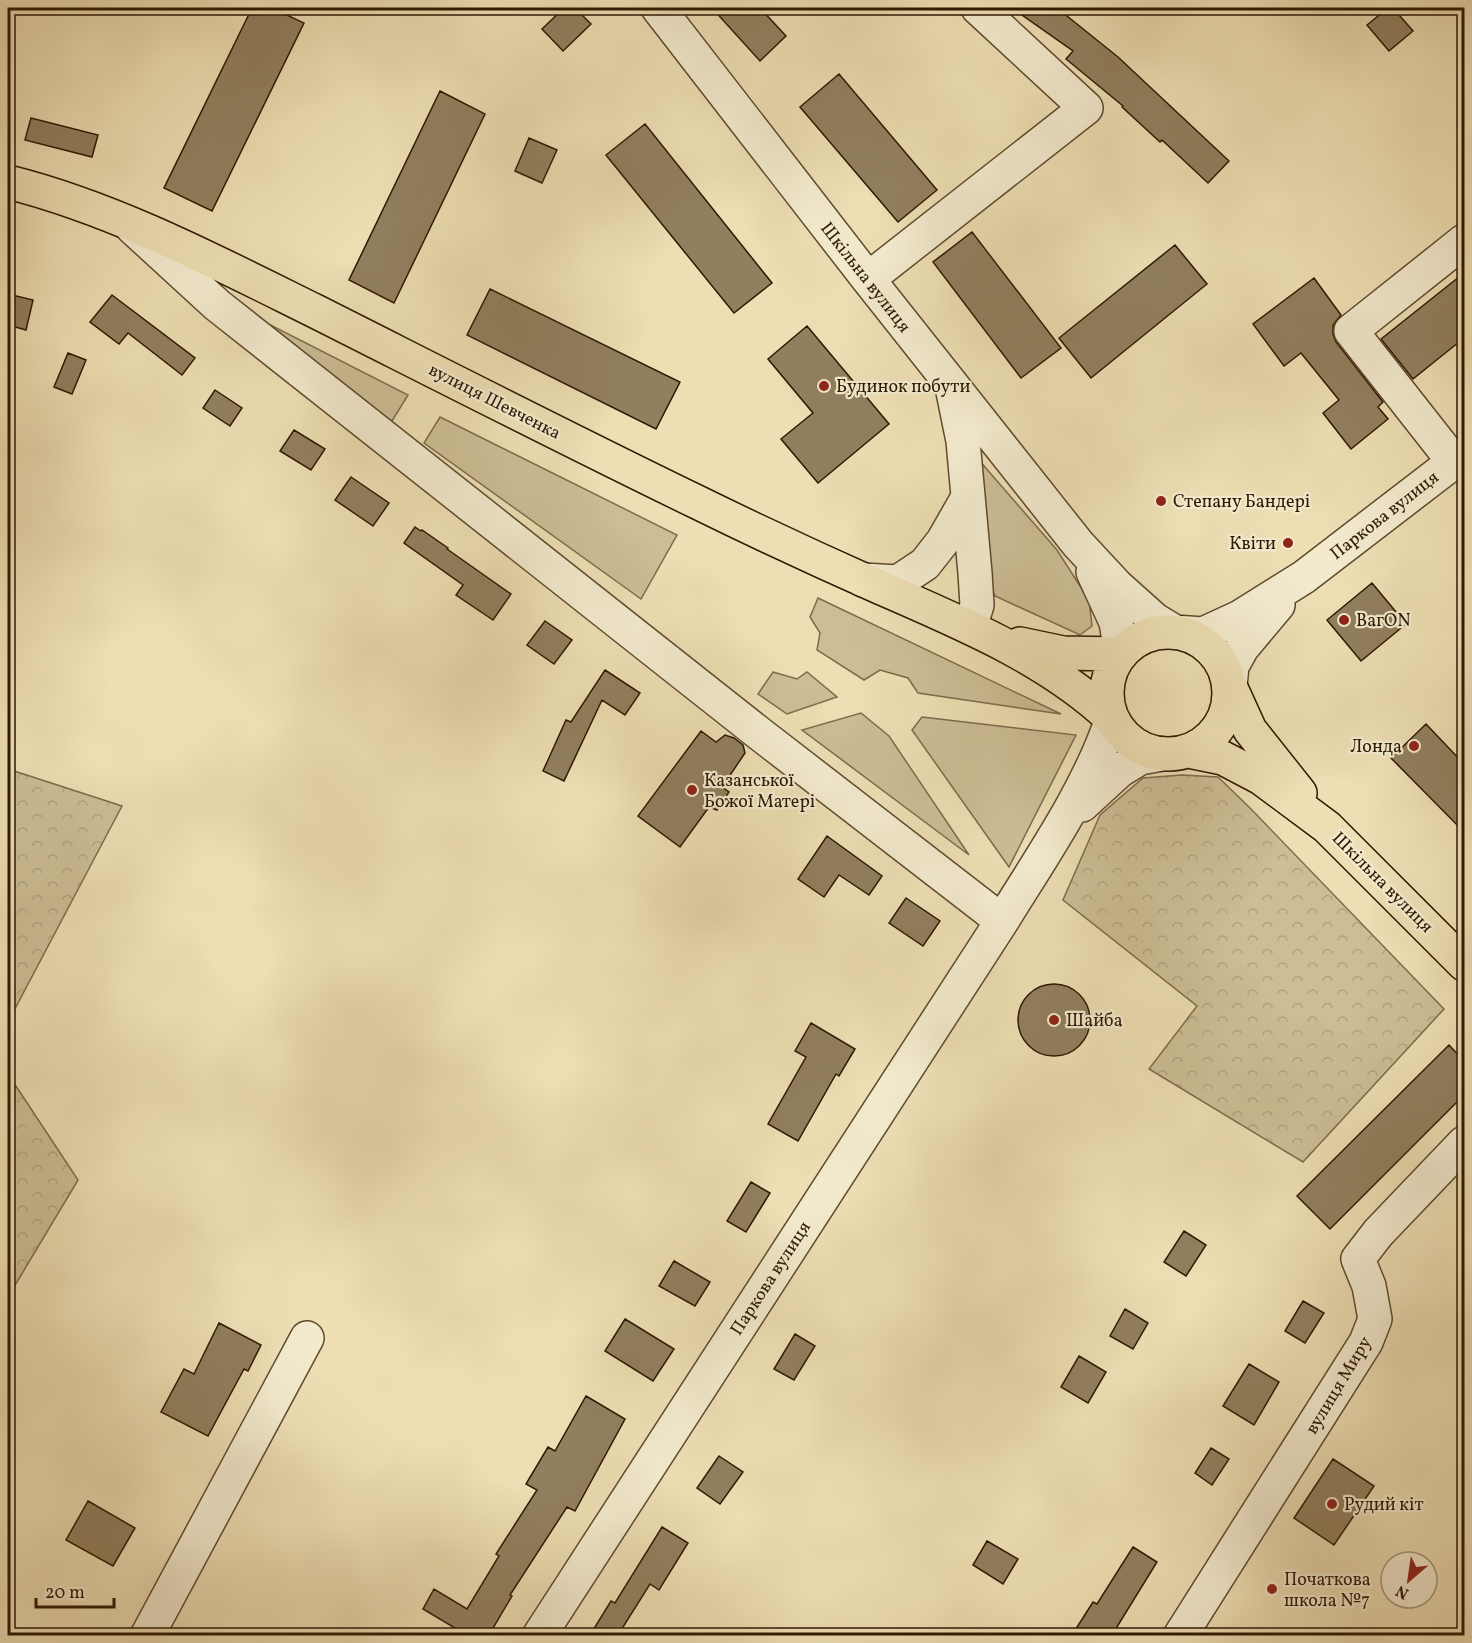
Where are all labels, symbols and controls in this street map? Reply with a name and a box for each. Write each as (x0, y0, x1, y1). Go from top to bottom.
street label: Шкільна вулиця (814, 217, 916, 339)
street label: вулиця Шевченка (424, 358, 565, 447)
place label: Будинок побути (836, 375, 970, 400)
marker: Будинок побути (817, 379, 831, 393)
street label: Паркова вулиця (1325, 466, 1444, 567)
place label: Степану Бандері (1173, 490, 1310, 515)
marker: Степану Бандері (1154, 494, 1168, 508)
place label: Квiти (1229, 532, 1276, 557)
marker: Квiти (1281, 536, 1295, 550)
place label: ВагON (1356, 609, 1411, 634)
marker: ВагON (1337, 613, 1351, 627)
place label: Лонда (1350, 735, 1402, 760)
marker: Лонда (1407, 739, 1421, 753)
place label: Казанської Божої Матері (704, 769, 815, 815)
marker: Казанської Божої Матері (685, 783, 699, 797)
street label: Шкільна вулиця (1326, 827, 1438, 939)
place label: Шайба (1066, 1009, 1123, 1034)
marker: Шайба (1047, 1013, 1061, 1027)
street label: Паркова вулиця (725, 1217, 818, 1341)
street label: вулиця Миру (1300, 1332, 1378, 1439)
place label: Рудий кіт (1344, 1493, 1424, 1518)
marker: Рудий кіт (1325, 1497, 1339, 1511)
north arrow (1379, 1550, 1439, 1610)
place label: Початкова школа №7 (1284, 1568, 1371, 1614)
scale bar (36, 1571, 114, 1609)
text: N (1392, 1579, 1413, 1604)
text: 20 m (45, 1581, 85, 1606)
marker: Початкова школа №7 (1265, 1582, 1279, 1596)

